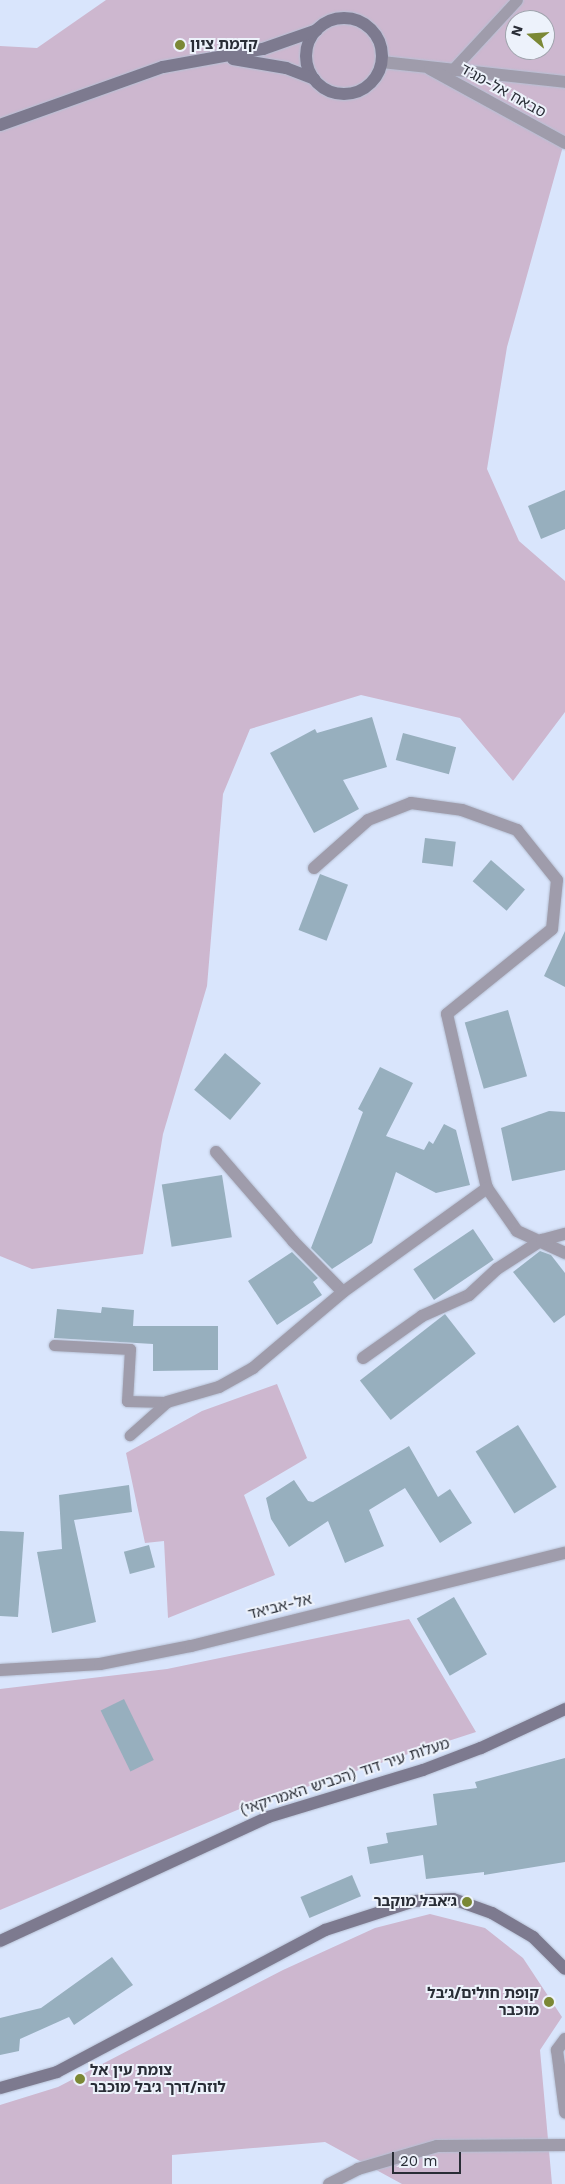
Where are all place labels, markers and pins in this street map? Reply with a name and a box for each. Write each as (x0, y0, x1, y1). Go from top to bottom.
place label: קדמת ציון (190, 36, 258, 54)
marker: קדמת ציון (174, 39, 186, 51)
place label: ג׳אבל מוקבר (373, 1893, 457, 1911)
marker: ג׳אבל מוקבר (461, 1896, 473, 1908)
place label: קופת חולים/ג׳בל מוכבר (427, 1984, 539, 2019)
marker: קופת חולים/ג׳בל מוכבר (543, 1996, 555, 2008)
place label: צומת עין אל לוזה/דרך ג׳בל מוכבר (90, 2061, 226, 2096)
marker: צומת עין אל לוזה/דרך ג׳בל מוכבר (74, 2073, 86, 2085)

